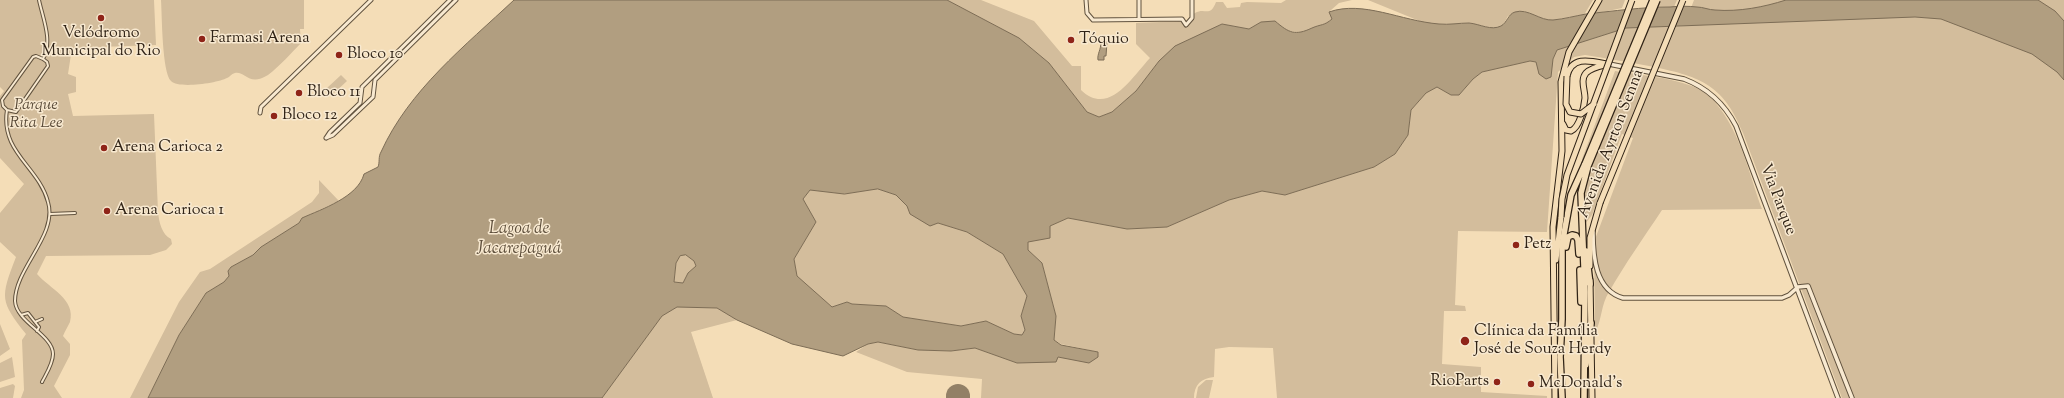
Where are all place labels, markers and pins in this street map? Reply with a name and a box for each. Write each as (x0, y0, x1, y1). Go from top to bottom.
marker: Velódromo Municipal do Rio (96, 13, 106, 23)
place label: Velódromo Municipal do Rio (41, 24, 161, 62)
place label: Farmasi Arena (210, 29, 310, 49)
place label: Tóquio (1079, 30, 1129, 50)
marker: Farmasi Arena (197, 34, 207, 44)
marker: Tóquio (1066, 35, 1076, 45)
place label: Bloco 10 (347, 45, 403, 65)
marker: Bloco 10 (334, 50, 344, 60)
place label: Bloco 11 (307, 83, 360, 103)
marker: Bloco 11 (294, 88, 304, 98)
place label: Bloco 12 (282, 106, 337, 126)
marker: Bloco 12 (269, 111, 279, 121)
place label: Arena Carioca 2 (112, 138, 223, 158)
marker: Arena Carioca 2 (99, 143, 109, 153)
place label: Arena Carioca 1 (115, 201, 224, 221)
marker: Arena Carioca 1 (102, 206, 112, 216)
place label: Petz (1524, 235, 1551, 255)
marker: Petz (1511, 240, 1521, 250)
place label: Clínica da Família José de Souza Herdy (1474, 322, 1612, 360)
marker: Clínica da Família José de Souza Herdy (1459, 335, 1471, 347)
place label: RioParts (1431, 372, 1489, 392)
place label: McDonald's (1539, 374, 1622, 394)
marker: RioParts (1492, 377, 1502, 387)
marker: McDonald's (1526, 379, 1536, 389)

